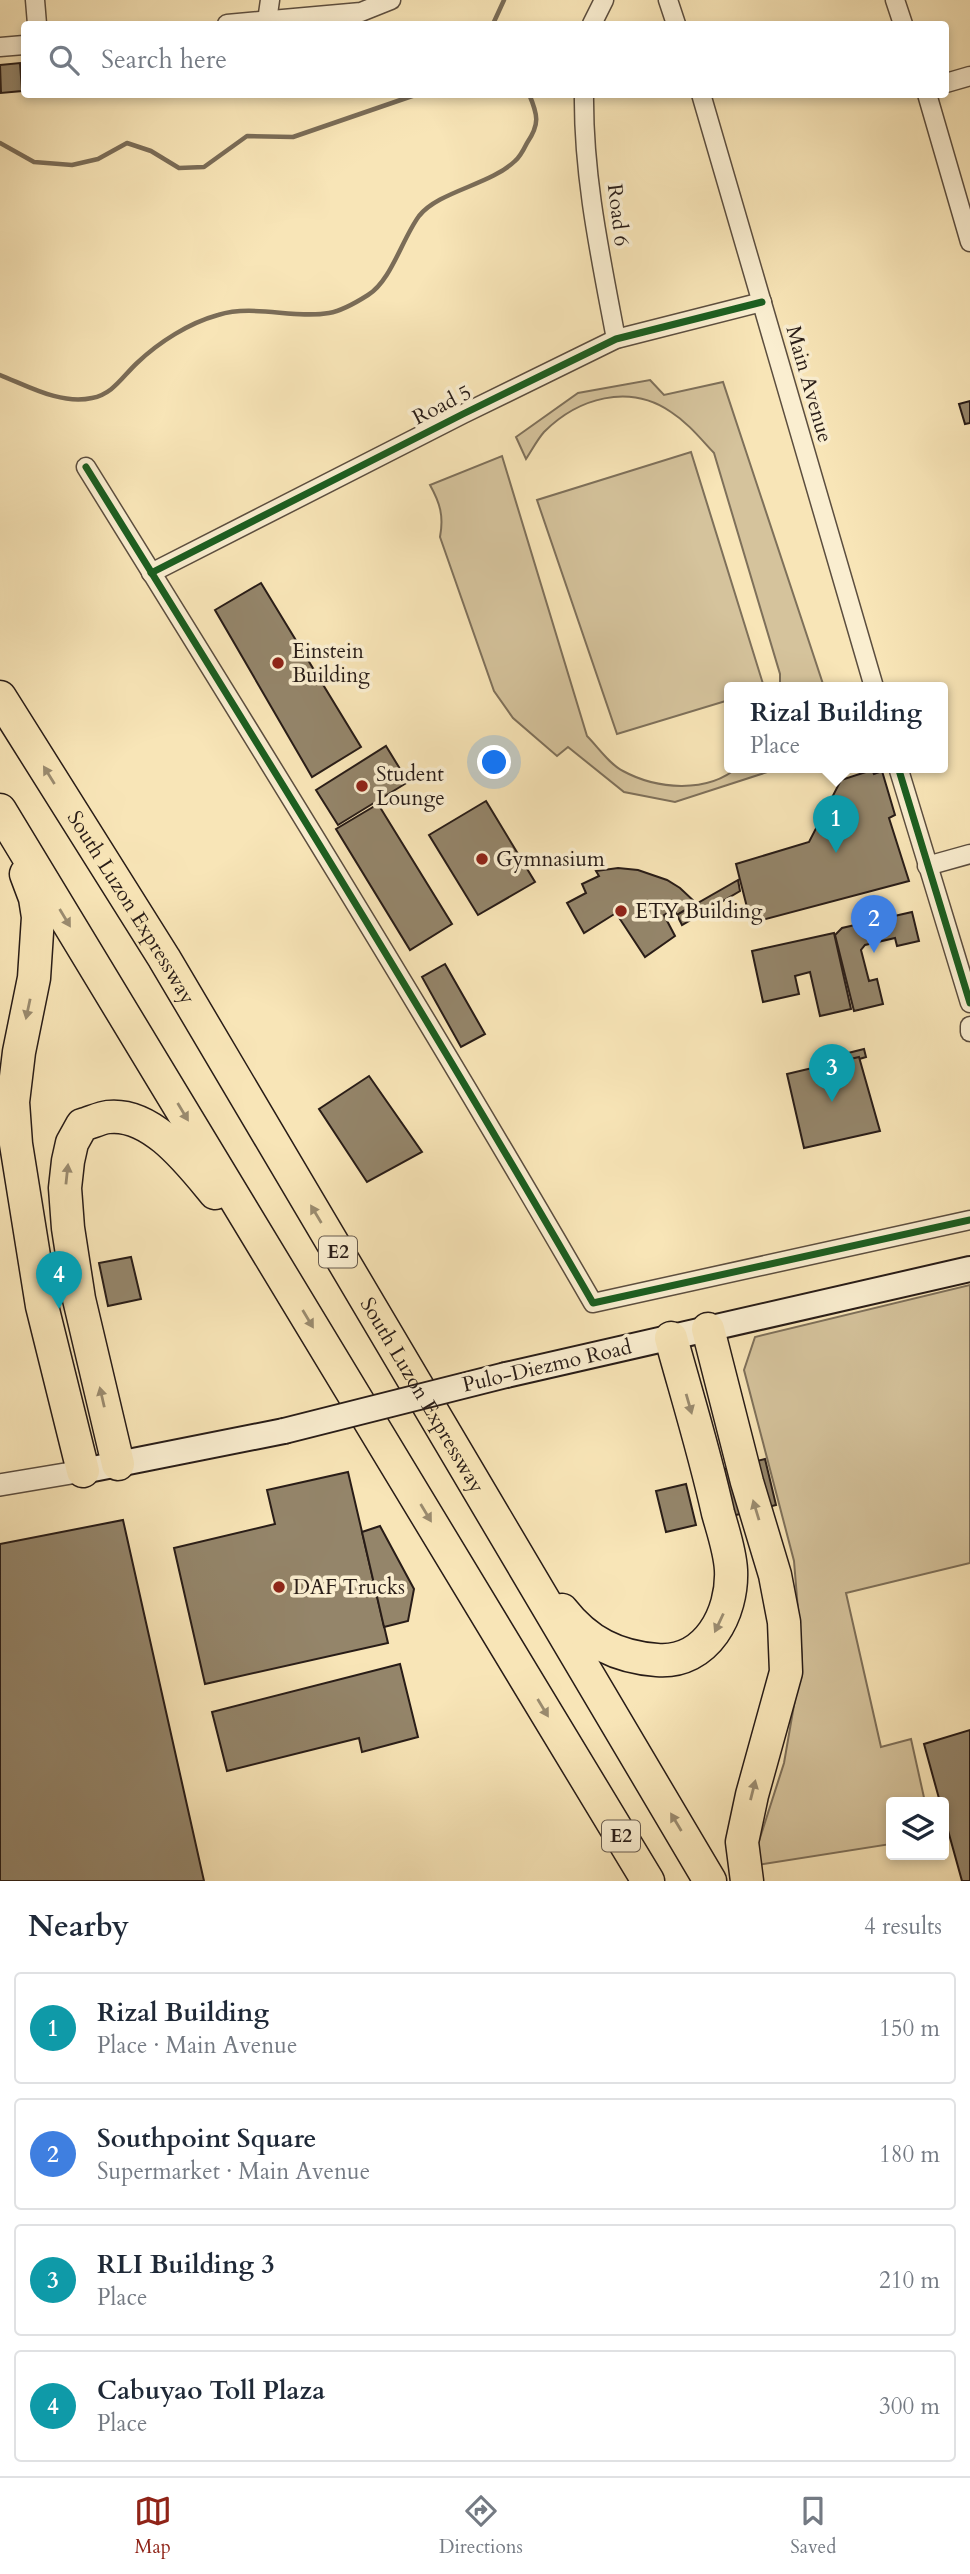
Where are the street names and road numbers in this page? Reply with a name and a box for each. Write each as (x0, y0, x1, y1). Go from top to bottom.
street label: Road 6 (600, 182, 636, 248)
street label: Main Avenue (778, 322, 840, 446)
street label: Road 5 (408, 378, 476, 432)
street label: South Luzon Expressway (60, 805, 203, 1009)
road number: E2 (319, 1236, 357, 1268)
street label: South Luzon Expressway (353, 1292, 492, 1498)
street label: Pulo-Diezmo Road (460, 1332, 634, 1400)
road number: E2 (602, 1820, 640, 1852)

